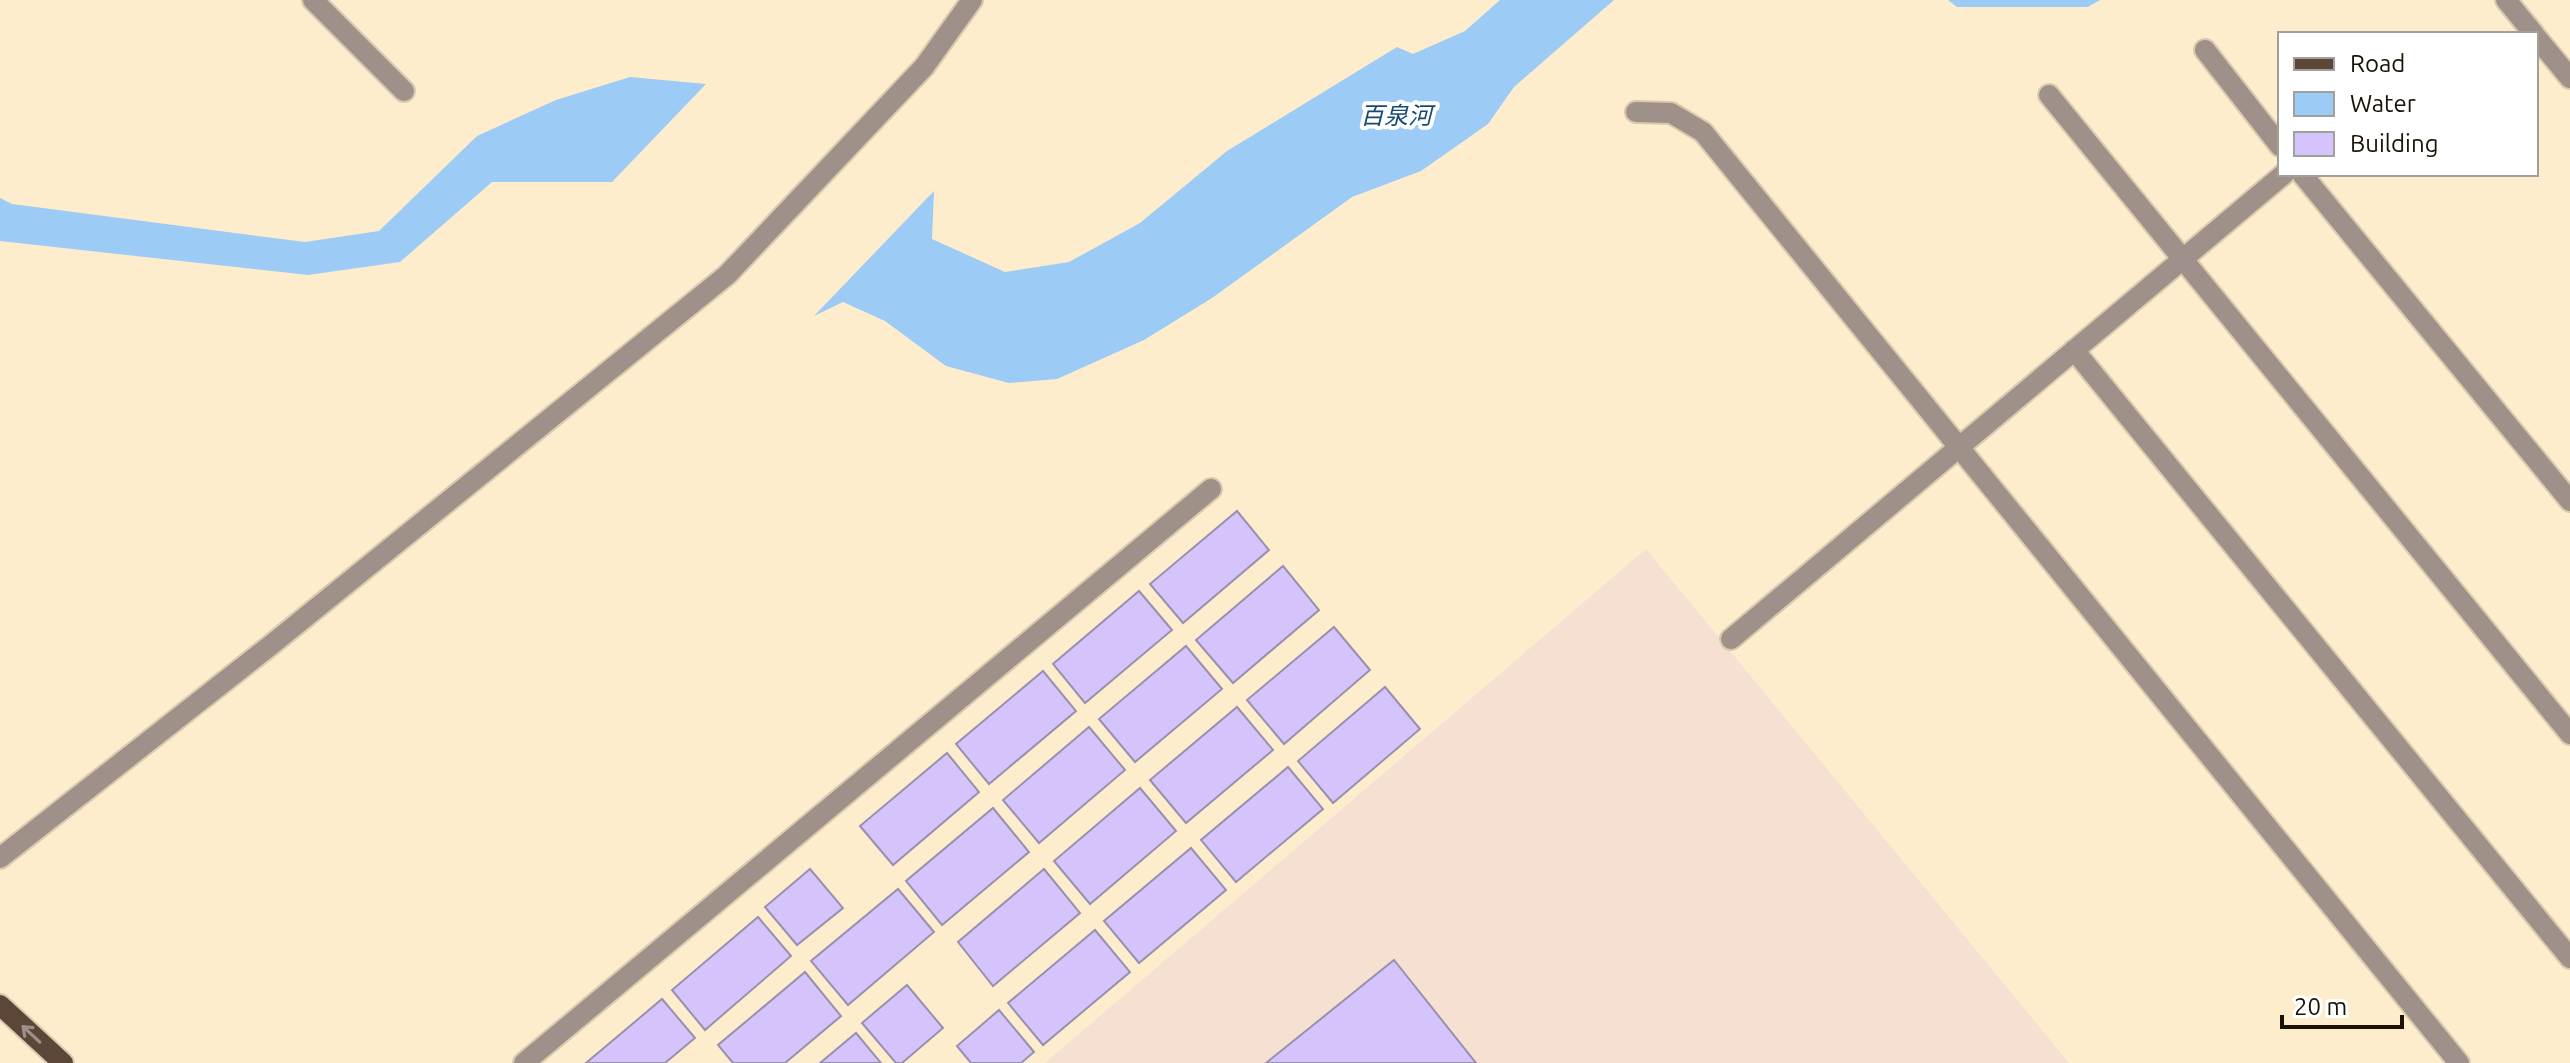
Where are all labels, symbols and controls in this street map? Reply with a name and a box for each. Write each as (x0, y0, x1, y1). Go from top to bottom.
legend (2278, 32, 2538, 176)
text: Road (2350, 50, 2405, 77)
text: Water (2350, 90, 2416, 117)
water label: 百泉河 (1360, 102, 1436, 129)
text: Building (2350, 130, 2438, 157)
scale bar (2282, 979, 2402, 1029)
text: 20 m (2294, 993, 2347, 1020)
one-way arrow (22, 1026, 42, 1044)

